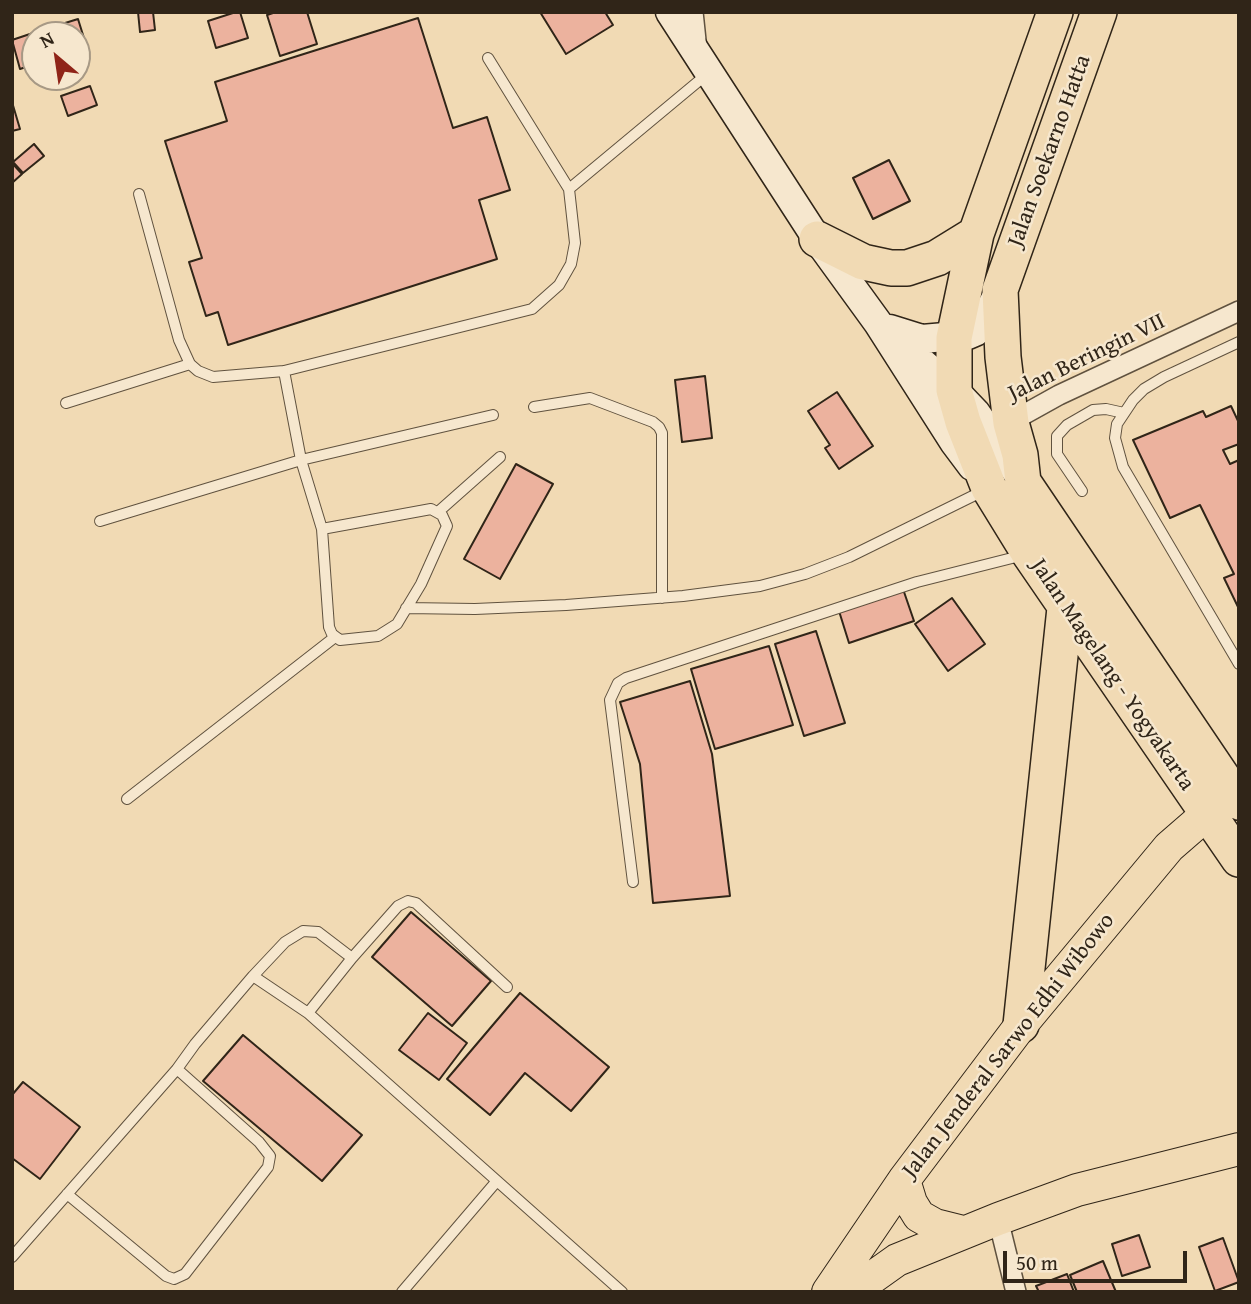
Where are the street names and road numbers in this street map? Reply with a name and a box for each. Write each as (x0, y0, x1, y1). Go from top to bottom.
street label: Jalan Soekarno Hatta (1002, 51, 1098, 251)
street label: Jalan Beringin VII (1004, 308, 1170, 408)
street label: Jalan Magelang - Yogyakarta (1024, 554, 1200, 796)
street label: Jalan Jenderal Sarwo Edhi Wibowo (897, 908, 1121, 1184)

